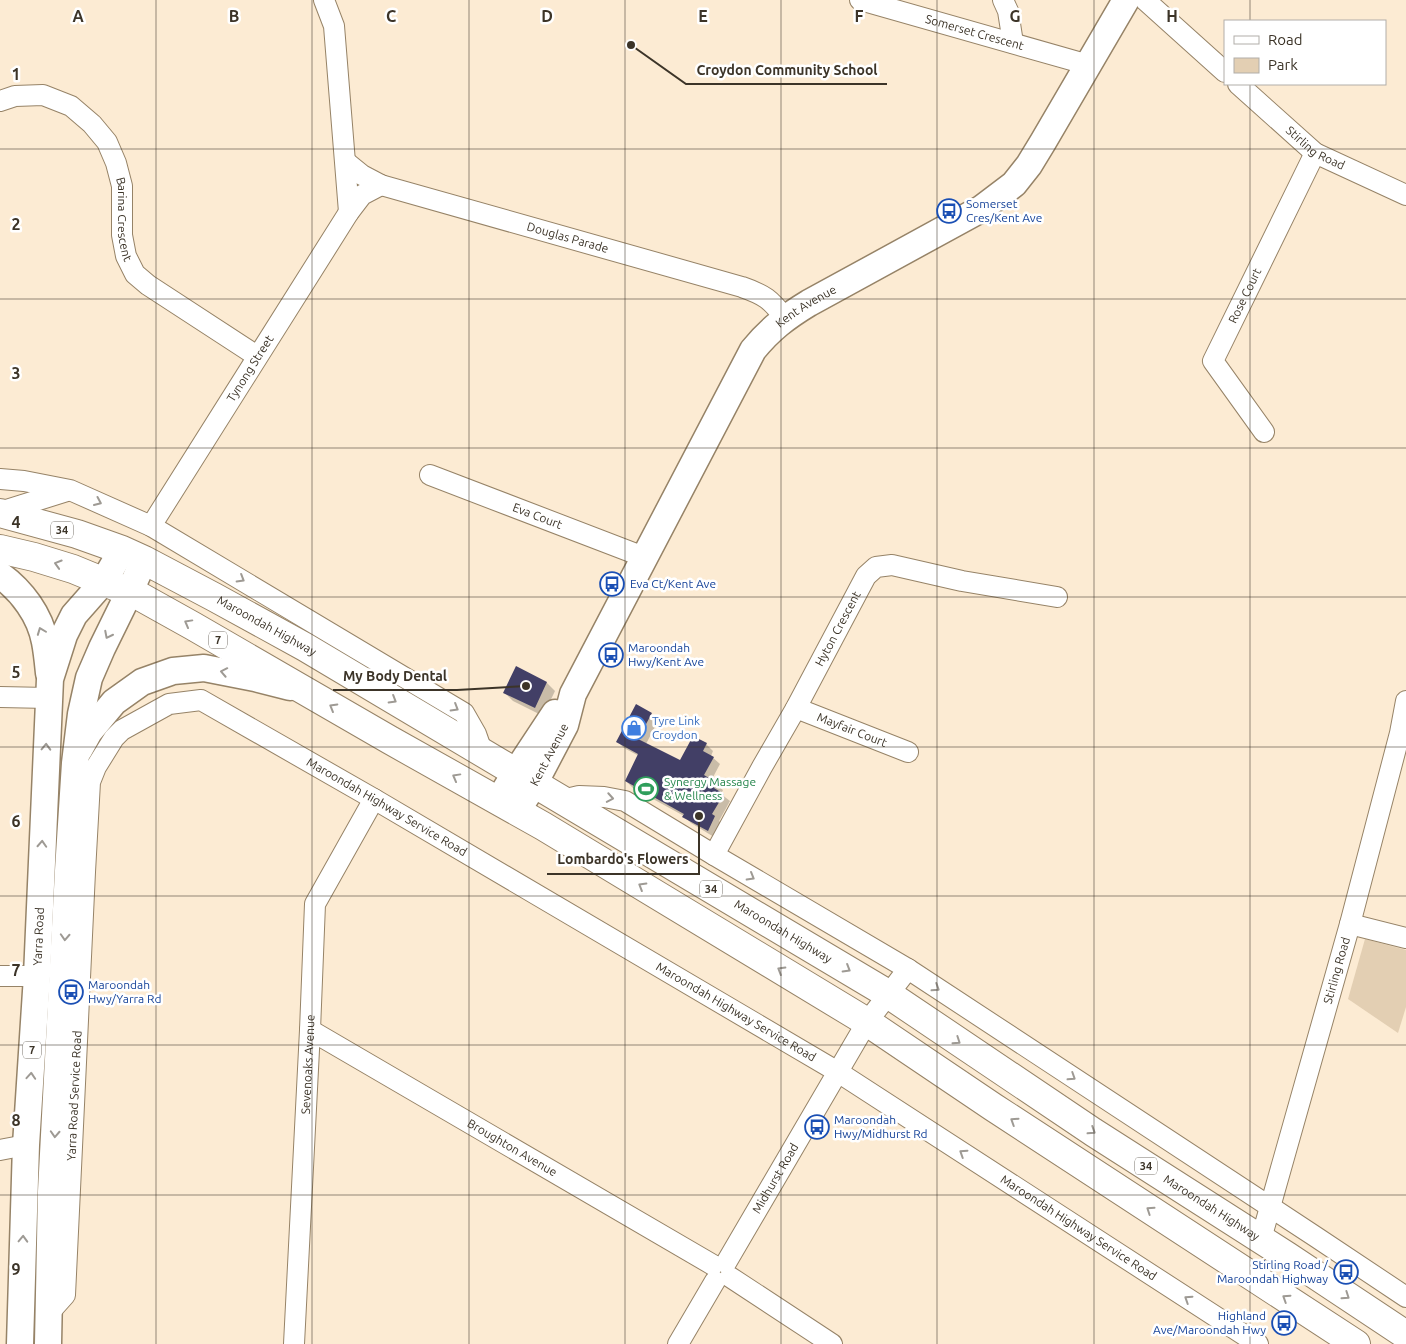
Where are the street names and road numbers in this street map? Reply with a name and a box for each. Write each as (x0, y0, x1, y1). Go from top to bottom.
street label: Somerset Crescent (924, 12, 1026, 52)
street label: Stirling Road (1284, 123, 1347, 172)
street label: Barina Crescent (114, 176, 135, 264)
street label: Douglas Parade (525, 220, 610, 255)
street label: Rose Court (1226, 266, 1264, 325)
street label: Kent Avenue (773, 282, 838, 330)
street label: Tynong Street (224, 332, 276, 404)
street label: Eva Court (511, 500, 564, 531)
road number: 34 (51, 522, 73, 538)
street label: Hyton Crescent (812, 589, 863, 668)
street label: Maroondah Highway (215, 593, 319, 658)
road number: 7 (209, 632, 227, 648)
street label: Mayfair Court (815, 710, 889, 749)
street label: Kent Avenue (527, 721, 571, 788)
street label: Maroondah Highway Service Road (305, 755, 469, 858)
road number: 34 (700, 881, 722, 898)
street label: Maroondah Highway (732, 897, 835, 965)
street label: Yarra Road (30, 907, 46, 966)
street label: Stirling Road (1321, 936, 1352, 1005)
street label: Maroondah Highway Service Road (654, 960, 818, 1064)
street label: Sevenoaks Avenue (299, 1014, 317, 1115)
street label: Yarra Road Service Road (64, 1030, 83, 1161)
road number: 7 (23, 1042, 41, 1058)
street label: Broughton Avenue (465, 1116, 560, 1179)
street label: Midhurst Road (749, 1141, 801, 1216)
road number: 34 (1135, 1158, 1157, 1174)
street label: Maroondah Highway Service Road (999, 1172, 1159, 1283)
street label: Maroondah Highway (1161, 1172, 1262, 1243)

